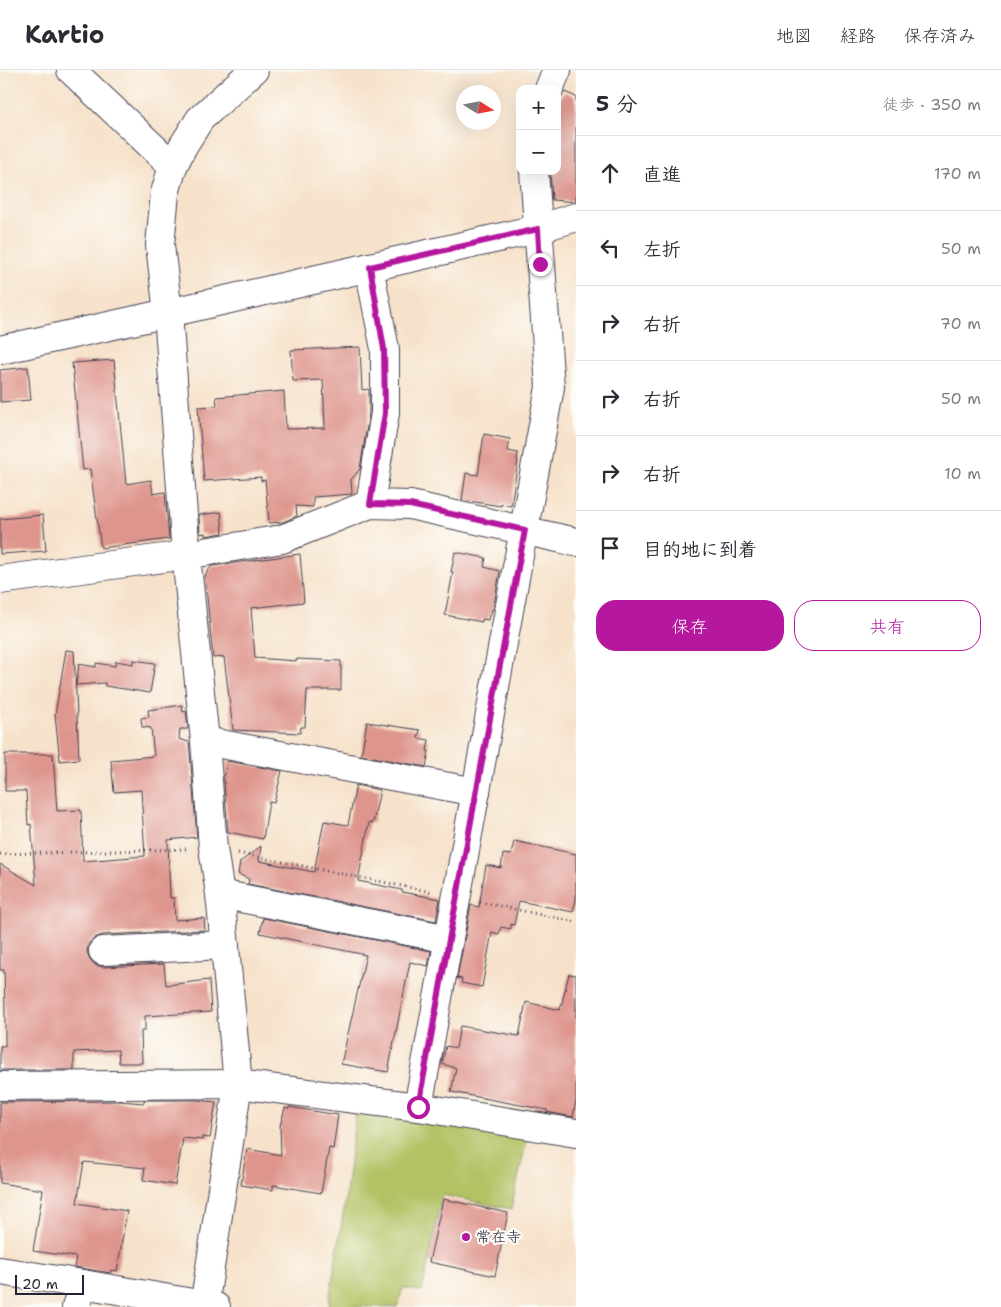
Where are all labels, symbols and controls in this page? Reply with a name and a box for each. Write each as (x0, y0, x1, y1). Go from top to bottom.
text: Kartio (25, 19, 104, 51)
text: 地図 (776, 24, 812, 48)
text: 経路 (840, 24, 876, 48)
text: 保存済み (904, 24, 976, 48)
north arrow (456, 85, 501, 130)
map controls (516, 85, 561, 175)
button: + (516, 85, 561, 130)
text: 5 分 (596, 90, 637, 118)
text: 徒歩 · 350 m (883, 94, 981, 115)
button: − (516, 130, 561, 175)
icon: ahead (596, 159, 624, 187)
text: 直進 (643, 162, 681, 187)
text: 170 m (934, 163, 981, 184)
icon: left (596, 234, 624, 262)
text: 左折 (643, 237, 681, 262)
text: 50 m (941, 238, 981, 259)
route end (529, 253, 552, 276)
icon: right (596, 309, 624, 337)
text: 右折 (643, 312, 681, 337)
text: 70 m (940, 313, 981, 334)
icon: right (596, 384, 624, 412)
text: 右折 (643, 387, 681, 412)
text: 50 m (941, 388, 981, 409)
icon: right (596, 459, 624, 487)
text: 右折 (643, 462, 681, 487)
text: 10 m (944, 463, 981, 484)
icon: arrive (596, 534, 624, 562)
text: 目的地に到着 (643, 537, 757, 562)
button: 保存 (596, 600, 784, 651)
button: 共有 (794, 600, 981, 651)
route start (407, 1096, 430, 1119)
place label: 常在寺 (476, 1227, 521, 1247)
marker: 常在寺 (460, 1231, 472, 1243)
scale bar (15, 1272, 84, 1295)
text: 20 m (22, 1275, 58, 1293)

